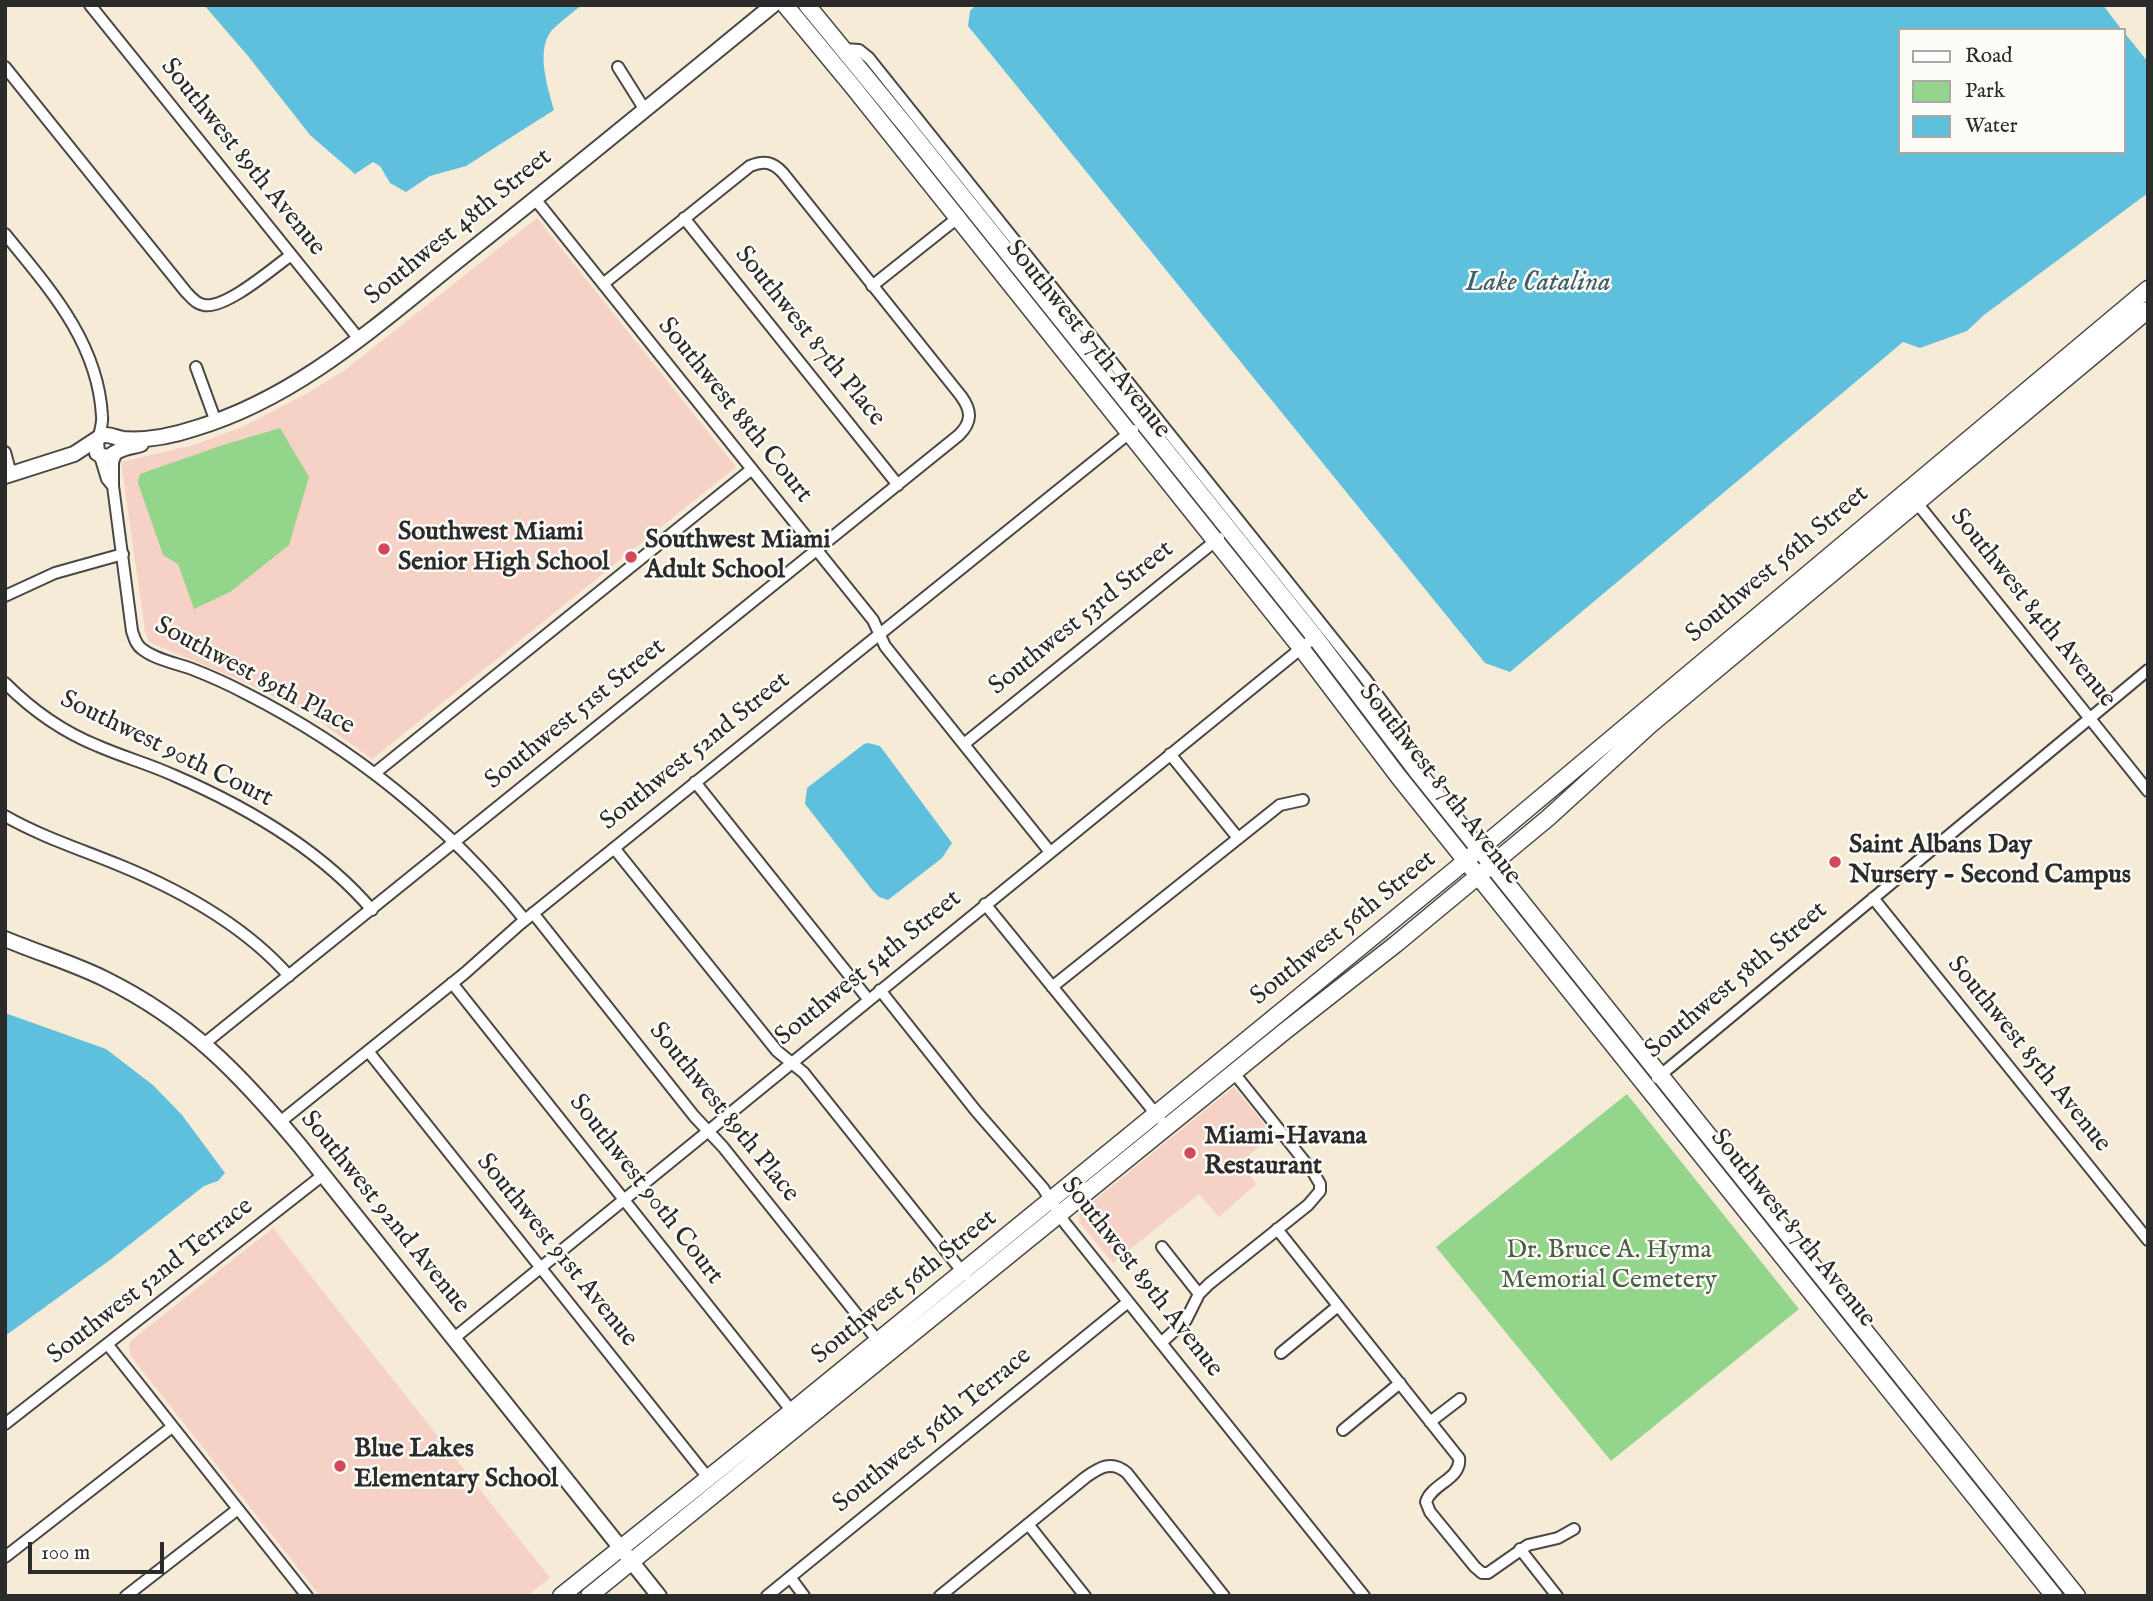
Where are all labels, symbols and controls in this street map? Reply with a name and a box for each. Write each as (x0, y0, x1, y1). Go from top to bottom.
legend (1898, 28, 2125, 154)
text: Road (1965, 43, 2012, 70)
street label: Southwest 89th Avenue (153, 53, 331, 263)
text: Park (1965, 78, 2005, 105)
text: Water (1965, 113, 2017, 140)
street label: Southwest 48th Street (359, 143, 559, 313)
street label: Southwest 87th Avenue (997, 235, 1177, 445)
street label: Southwest 87th Place (727, 241, 891, 433)
water label: Lake Catalina (1465, 267, 1611, 301)
street label: Southwest 88th Court (650, 312, 818, 510)
street label: Southwest 56th Street (1680, 479, 1876, 651)
street label: Southwest 84th Avenue (1942, 503, 2122, 715)
place label: Southwest Miami Senior High School (398, 518, 609, 580)
place label: Southwest Miami Adult School (645, 526, 830, 588)
street label: Southwest 53rd Street (983, 535, 1181, 703)
marker: Southwest Miami Senior High School (376, 541, 392, 557)
marker: Southwest Miami Adult School (623, 549, 639, 565)
street label: Southwest 89th Place (149, 611, 359, 743)
street label: Southwest 51st Street (479, 633, 673, 797)
street label: Southwest 52nd Street (595, 666, 797, 838)
street label: Southwest 87th Avenue (1351, 678, 1527, 892)
street label: Southwest 90th Court (55, 685, 277, 815)
place label: Saint Albans Day Nursery - Second Campus (1849, 831, 2131, 892)
street label: Southwest 56th Street (1245, 845, 1443, 1013)
marker: Saint Albans Day Nursery - Second Campus (1827, 854, 1843, 870)
street label: Southwest 54th Street (769, 884, 969, 1054)
street label: Southwest 58th Street (1639, 896, 1835, 1066)
street label: Southwest 85th Avenue (1939, 951, 2117, 1159)
street label: Southwest 89th Place (641, 1017, 805, 1209)
street label: Southwest 90th Court (561, 1089, 729, 1291)
street label: Southwest 92nd Avenue (293, 1105, 475, 1321)
place label: Miami-Havana Restaurant (1204, 1122, 1367, 1184)
street label: Southwest 87th Avenue (1702, 1124, 1882, 1334)
marker: Miami-Havana Restaurant (1182, 1145, 1198, 1161)
street label: Southwest 91st Avenue (468, 1148, 644, 1354)
street label: Southwest 89th Avenue (1053, 1172, 1229, 1384)
street label: Southwest 52nd Terrace (42, 1192, 260, 1372)
street label: Southwest 56th Street (806, 1204, 1004, 1372)
park label: Dr. Bruce A. Hyma Memorial Cemetery (1501, 1236, 1717, 1298)
street label: Southwest 56th Terrace (827, 1341, 1039, 1521)
place label: Blue Lakes Elementary School (354, 1435, 558, 1496)
marker: Blue Lakes Elementary School (332, 1458, 348, 1474)
scale bar (32, 1528, 168, 1572)
text: 100 m (41, 1540, 90, 1567)

